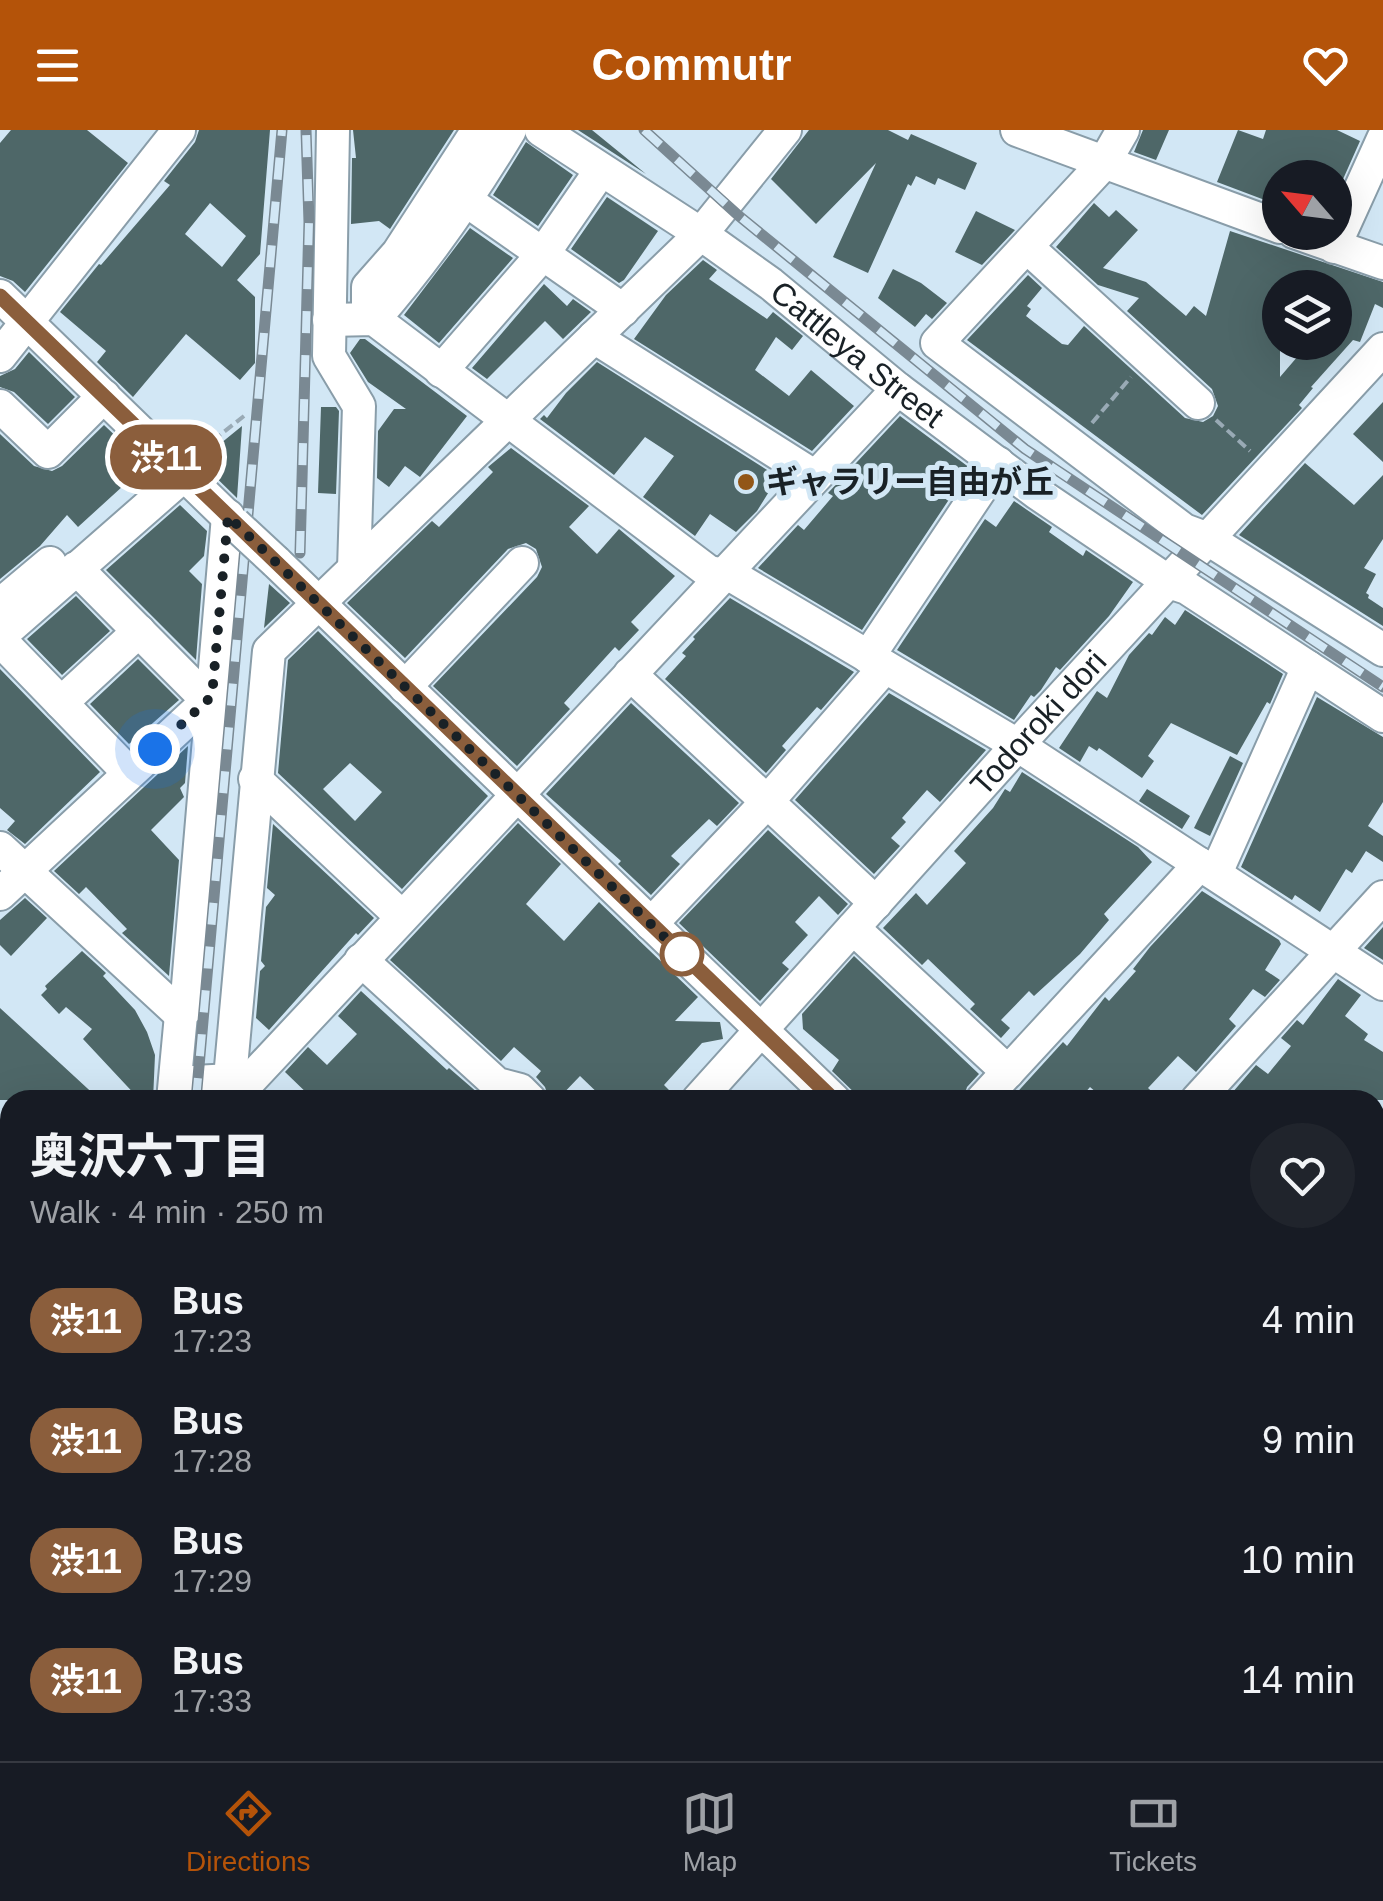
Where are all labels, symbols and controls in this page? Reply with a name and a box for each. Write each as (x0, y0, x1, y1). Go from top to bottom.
icon: menu (30, 38, 85, 93)
icon: heart (1298, 38, 1353, 93)
text: Commutr (592, 39, 792, 90)
north arrow (1262, 160, 1352, 250)
map controls (1262, 160, 1352, 360)
button: layers (1262, 270, 1352, 360)
street label: Cattleya Street (764, 274, 951, 435)
line badge: 渋11 (109, 424, 224, 490)
text: 渋11 (130, 438, 202, 477)
place label: ギャラリー自由が丘 (766, 464, 1054, 500)
marker: ギャラリー自由が丘 (735, 471, 757, 493)
street label: Todoroki dori (963, 643, 1113, 803)
your location (130, 724, 180, 774)
unlabelled marker (661, 933, 703, 975)
button: heart (1250, 1123, 1355, 1228)
text: 奥沢六丁目 (30, 1130, 270, 1183)
text: Walk · 4 min · 250 m (30, 1194, 324, 1230)
text: Bus (172, 1280, 244, 1322)
text: 4 min (1262, 1299, 1355, 1341)
text: 渋11 (50, 1301, 122, 1340)
text: 17:23 (172, 1323, 252, 1359)
text: Bus (172, 1400, 244, 1442)
text: 9 min (1262, 1419, 1355, 1461)
text: 渋11 (50, 1421, 122, 1460)
text: 17:28 (172, 1443, 252, 1479)
text: Bus (172, 1520, 244, 1562)
text: 10 min (1241, 1539, 1355, 1581)
text: 渋11 (50, 1541, 122, 1580)
text: 17:29 (172, 1563, 252, 1599)
text: Bus (172, 1640, 244, 1682)
text: 14 min (1241, 1659, 1355, 1701)
text: 渋11 (50, 1661, 122, 1700)
text: 17:33 (172, 1683, 252, 1719)
tab: Directions (186, 1786, 310, 1878)
tab: Map (682, 1786, 737, 1878)
tab: Tickets (1109, 1786, 1197, 1878)

